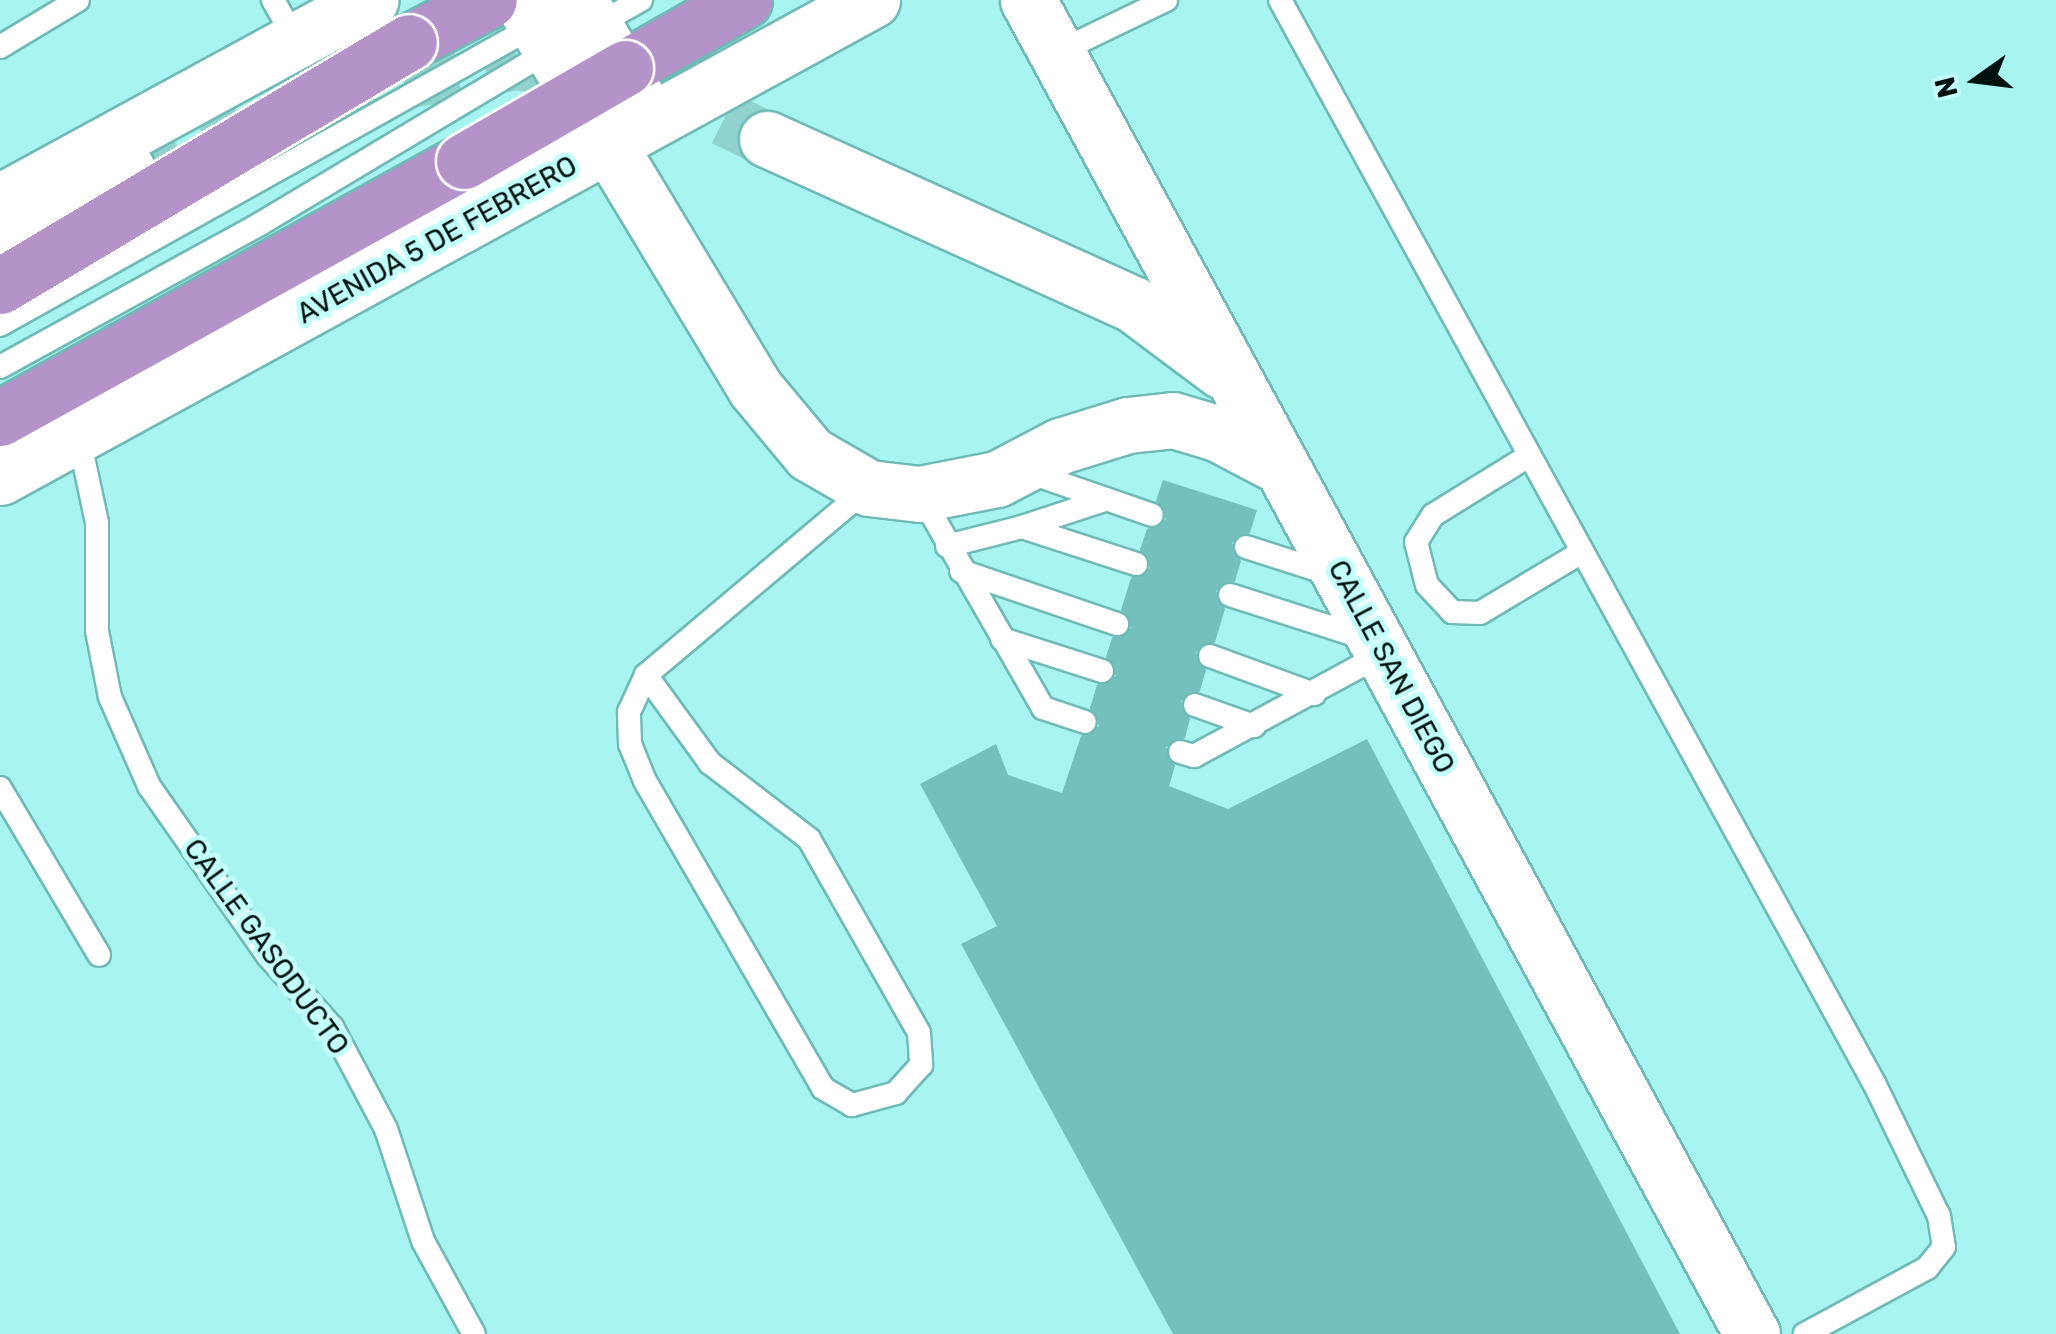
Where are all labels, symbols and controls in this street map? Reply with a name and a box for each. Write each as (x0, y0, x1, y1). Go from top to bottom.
north arrow (1926, 30, 2026, 130)
text: N (1928, 74, 1965, 101)
street label: AVENIDA 5 DE FEBRERO (291, 149, 583, 331)
street label: CALLE SAN DIEGO (1321, 555, 1461, 779)
street label: CALLE GASODUCTO (176, 833, 356, 1061)

